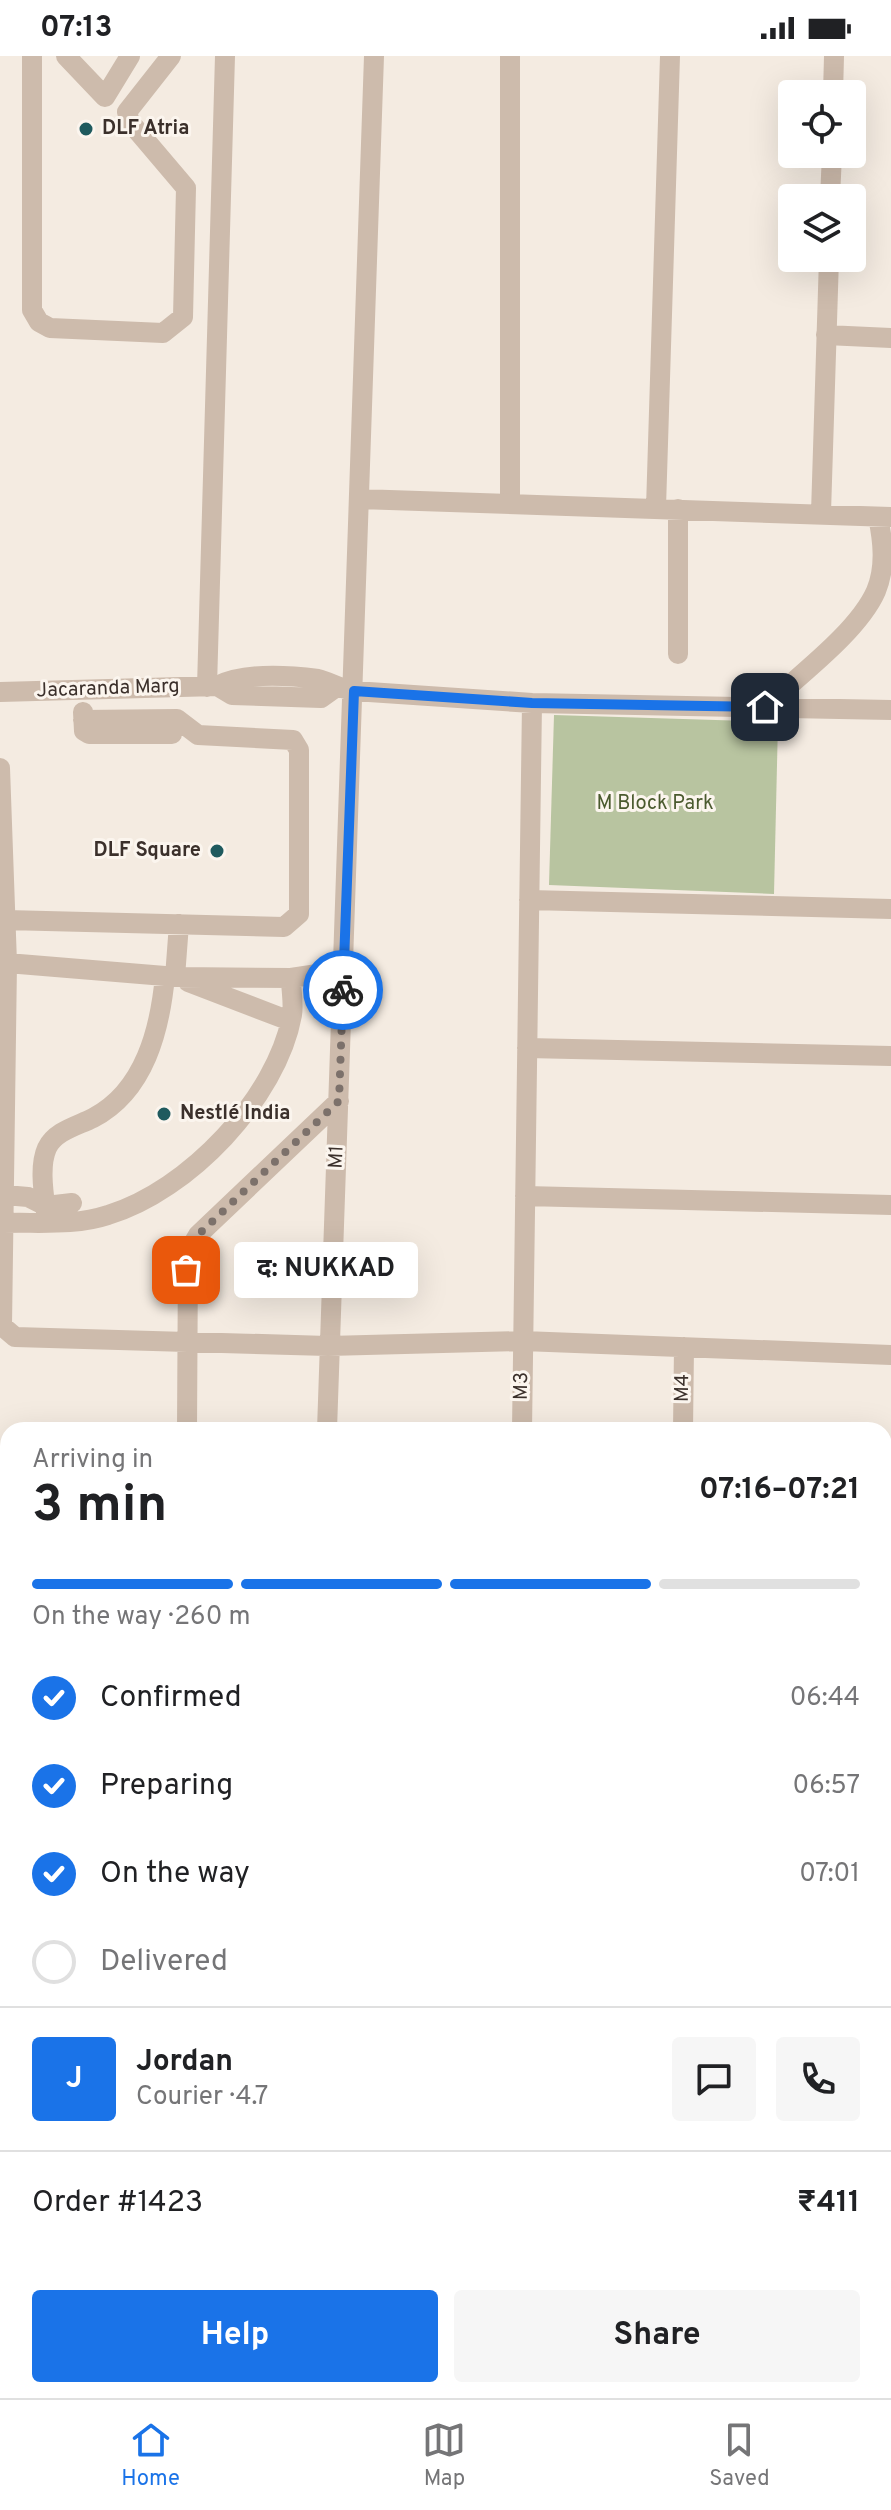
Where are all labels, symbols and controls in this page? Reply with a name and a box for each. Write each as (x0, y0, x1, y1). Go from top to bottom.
text: 07:13 (40, 10, 113, 47)
map controls (778, 80, 866, 272)
button: locate (778, 80, 866, 168)
place label: DLF Atria (102, 116, 189, 142)
marker: DLF Atria (77, 120, 95, 138)
button: layers (778, 184, 866, 272)
pin (731, 673, 799, 741)
street label: Jacaranda Marg (36, 674, 180, 704)
icon: home (743, 685, 787, 729)
park label: M Block Park (596, 791, 714, 817)
place label: DLF Square (94, 838, 201, 864)
marker: DLF Square (208, 842, 226, 860)
courier (303, 950, 383, 1030)
icon: bike (321, 968, 365, 1012)
place label: Nestlé India (180, 1101, 290, 1127)
marker: Nestlé India (155, 1105, 173, 1123)
street label: M1 (323, 1145, 351, 1169)
pin (152, 1236, 220, 1304)
callout: द: NUKKAD (234, 1242, 418, 1298)
icon: bag (164, 1248, 208, 1292)
text: द: NUKKAD (257, 1253, 395, 1286)
street label: M3 (509, 1372, 535, 1400)
street label: M4 (670, 1374, 696, 1402)
text: Arriving in (32, 1444, 153, 1477)
text: 07:16–07:21 (699, 1472, 860, 1509)
text: 3 min (32, 1474, 167, 1540)
text: On the way · 260 m (32, 1601, 250, 1634)
icon: check (32, 1676, 76, 1720)
text: Confirmed (100, 1680, 242, 1717)
text: 06:44 (790, 1682, 860, 1715)
icon: check (32, 1764, 76, 1808)
text: Preparing (100, 1768, 233, 1805)
text: 06:57 (792, 1770, 860, 1803)
icon: check (32, 1852, 76, 1896)
text: On the way (100, 1856, 250, 1893)
text: 07:01 (799, 1858, 860, 1891)
text: Delivered (100, 1944, 228, 1981)
button: chat (672, 2037, 756, 2121)
button: phone (776, 2037, 860, 2121)
text: Jordan (136, 2044, 233, 2081)
text: J (66, 2061, 82, 2098)
text: Courier · 4.7 (136, 2081, 268, 2114)
text: Order #1423 (32, 2185, 203, 2222)
text: ₹411 (797, 2185, 860, 2222)
button: Help (32, 2290, 438, 2382)
button: Share (454, 2290, 860, 2382)
tab: Home (121, 2418, 180, 2493)
tab: Map (422, 2418, 466, 2493)
tab: Saved (709, 2418, 770, 2493)

